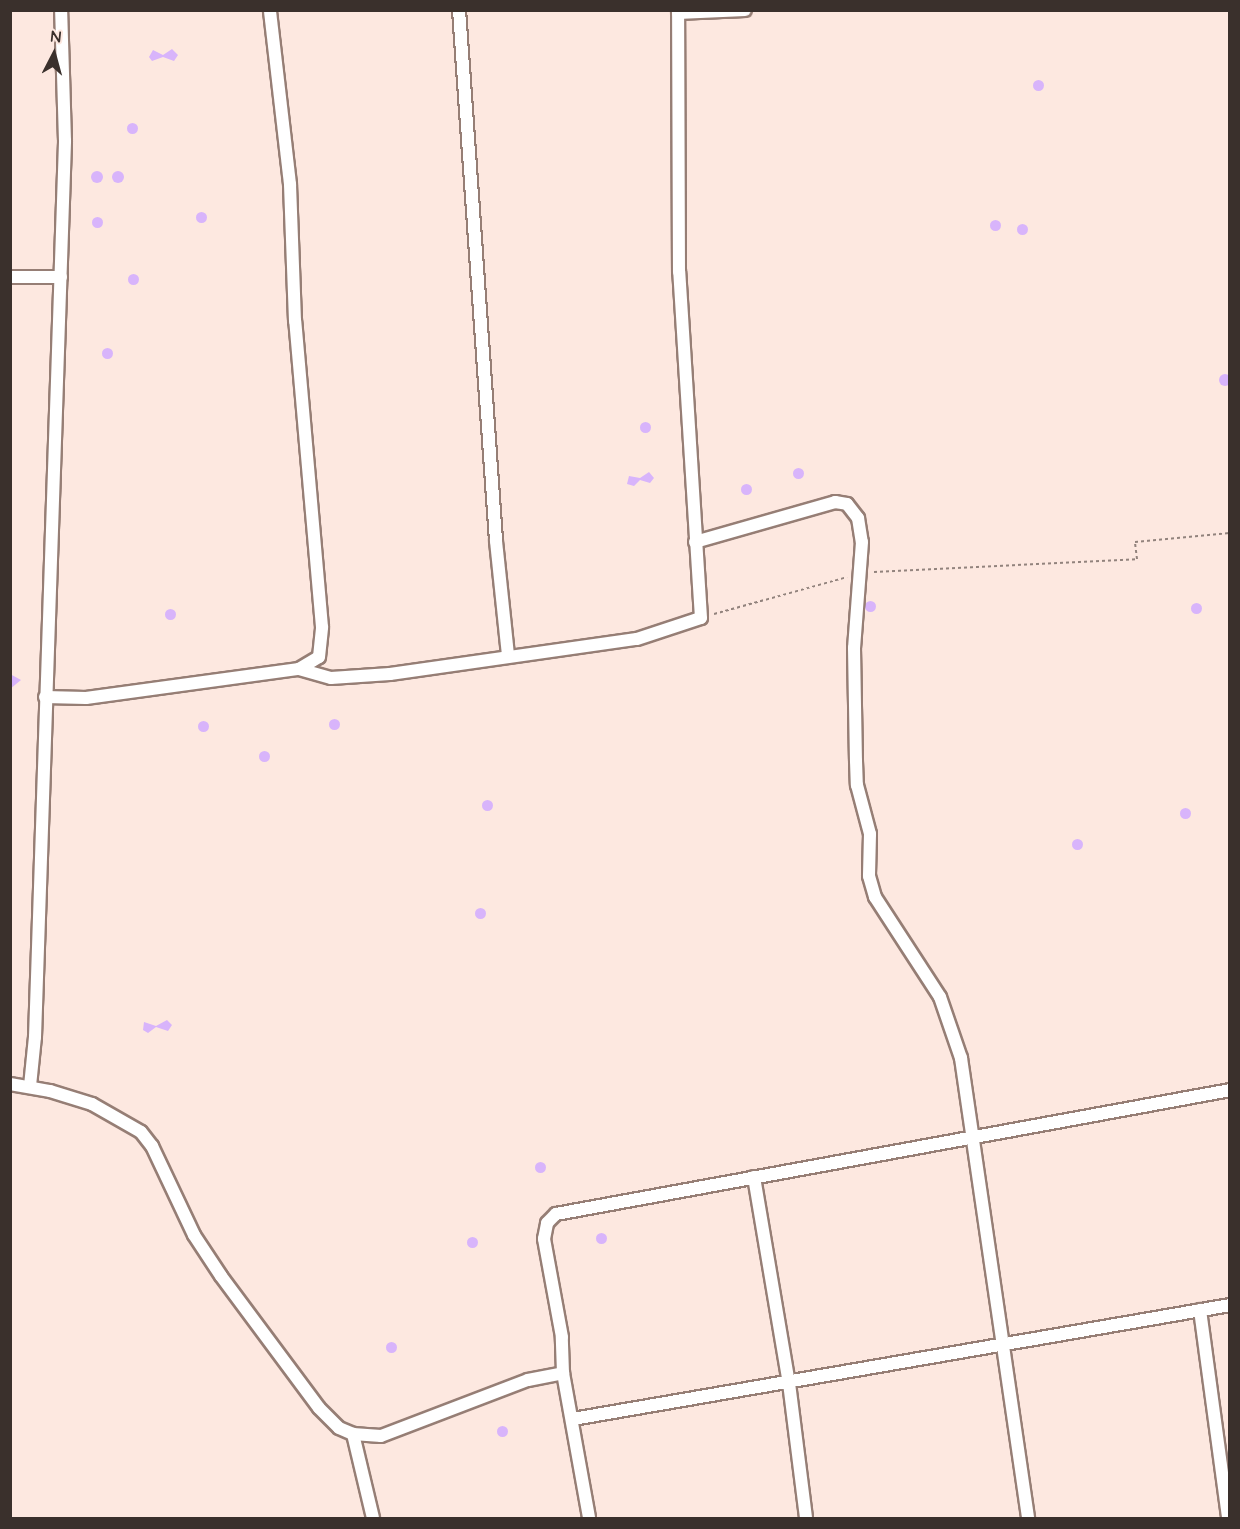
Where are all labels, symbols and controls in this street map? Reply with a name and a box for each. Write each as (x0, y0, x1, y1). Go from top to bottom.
north arrow (24, 24, 84, 84)
text: N (49, 26, 63, 47)

